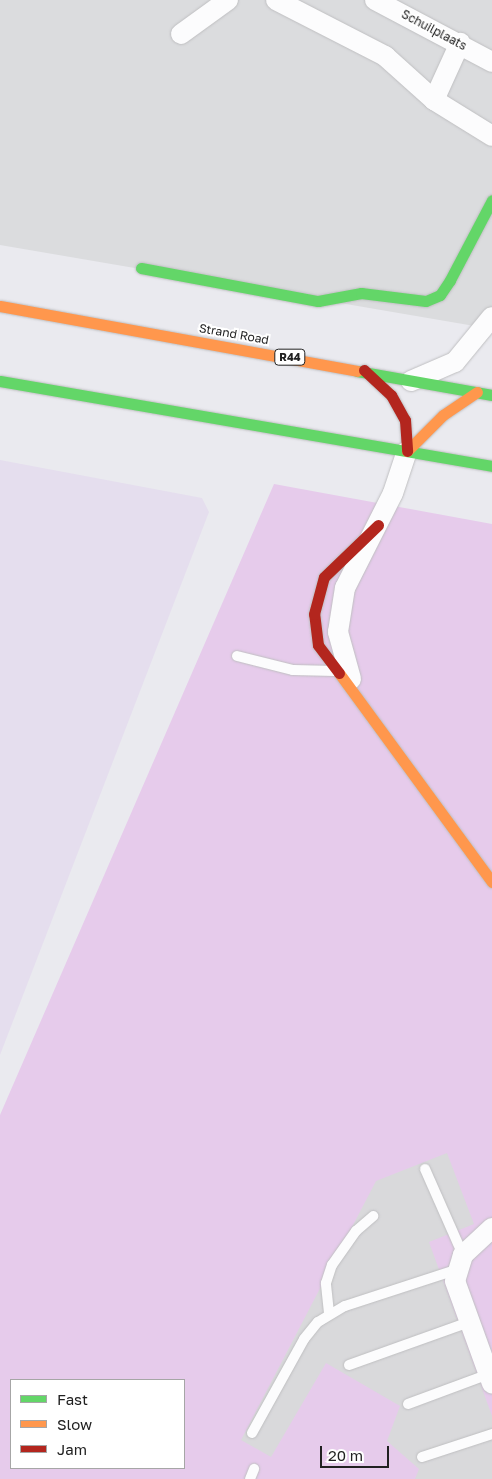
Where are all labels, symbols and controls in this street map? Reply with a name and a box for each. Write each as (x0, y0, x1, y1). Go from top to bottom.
street label: Schuilplaats (399, 7, 469, 53)
street label: Strand Road (198, 321, 270, 347)
road number: R44 (274, 348, 306, 366)
legend (10, 1379, 185, 1469)
text: Fast (57, 1390, 88, 1408)
text: Slow (57, 1415, 92, 1433)
scale bar (322, 1436, 391, 1468)
text: Jam (57, 1440, 87, 1458)
text: 20 m (328, 1446, 363, 1464)

